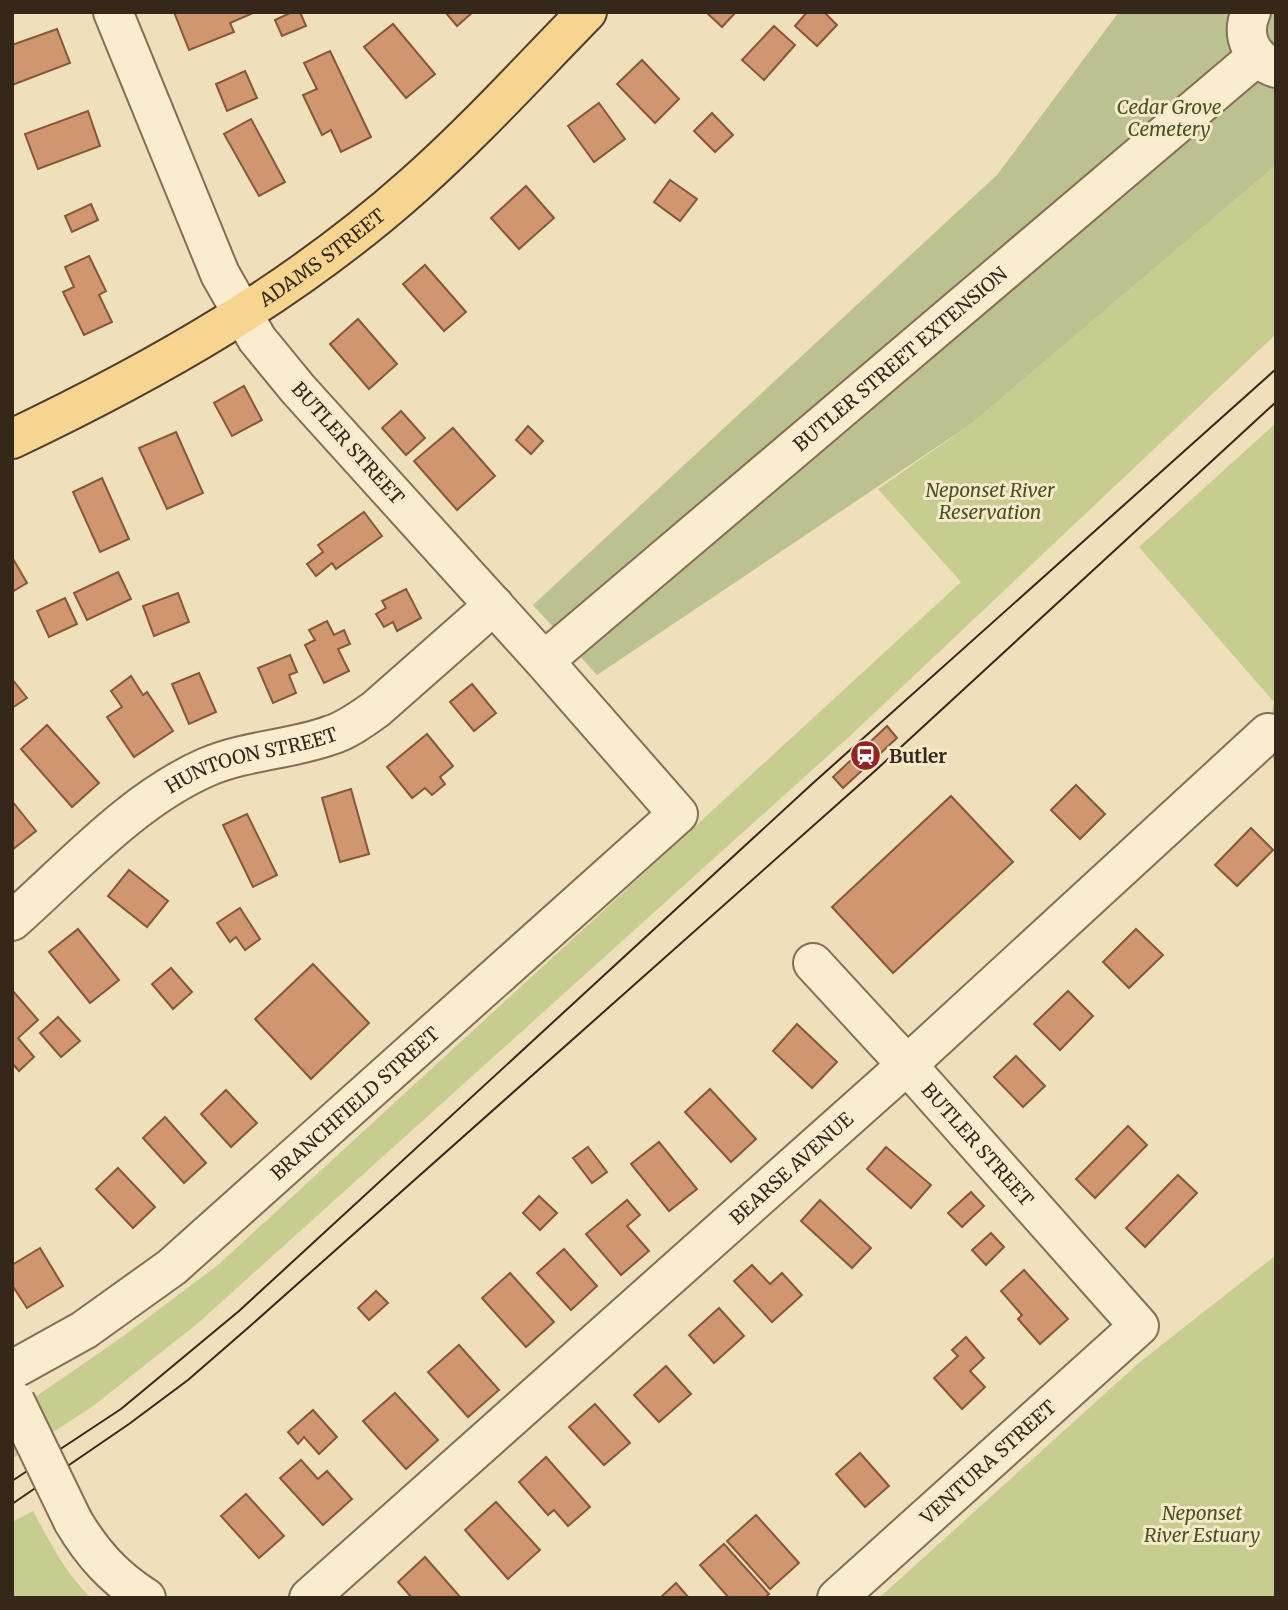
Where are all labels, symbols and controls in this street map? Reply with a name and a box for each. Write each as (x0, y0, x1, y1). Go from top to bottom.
park label: Cedar Grove Cemetery (1116, 95, 1222, 141)
street label: ADAMS STREET (254, 203, 390, 312)
street label: BUTLER STREET EXTENSION (788, 261, 1012, 456)
street label: BUTLER STREET (287, 377, 409, 509)
park label: Neponset River Reservation (925, 478, 1055, 524)
street label: HUNTOON STREET (161, 722, 341, 799)
station icon: Butler (849, 739, 883, 773)
place label: Butler (889, 744, 947, 768)
street label: BRANCHFIELD STREET (266, 1022, 444, 1185)
street label: BUTLER STREET (917, 1078, 1039, 1211)
street label: BEARSE AVENUE (725, 1107, 858, 1229)
street label: VENTURA STREET (914, 1395, 1061, 1530)
park label: Neponset River Estuary (1144, 1501, 1260, 1547)

